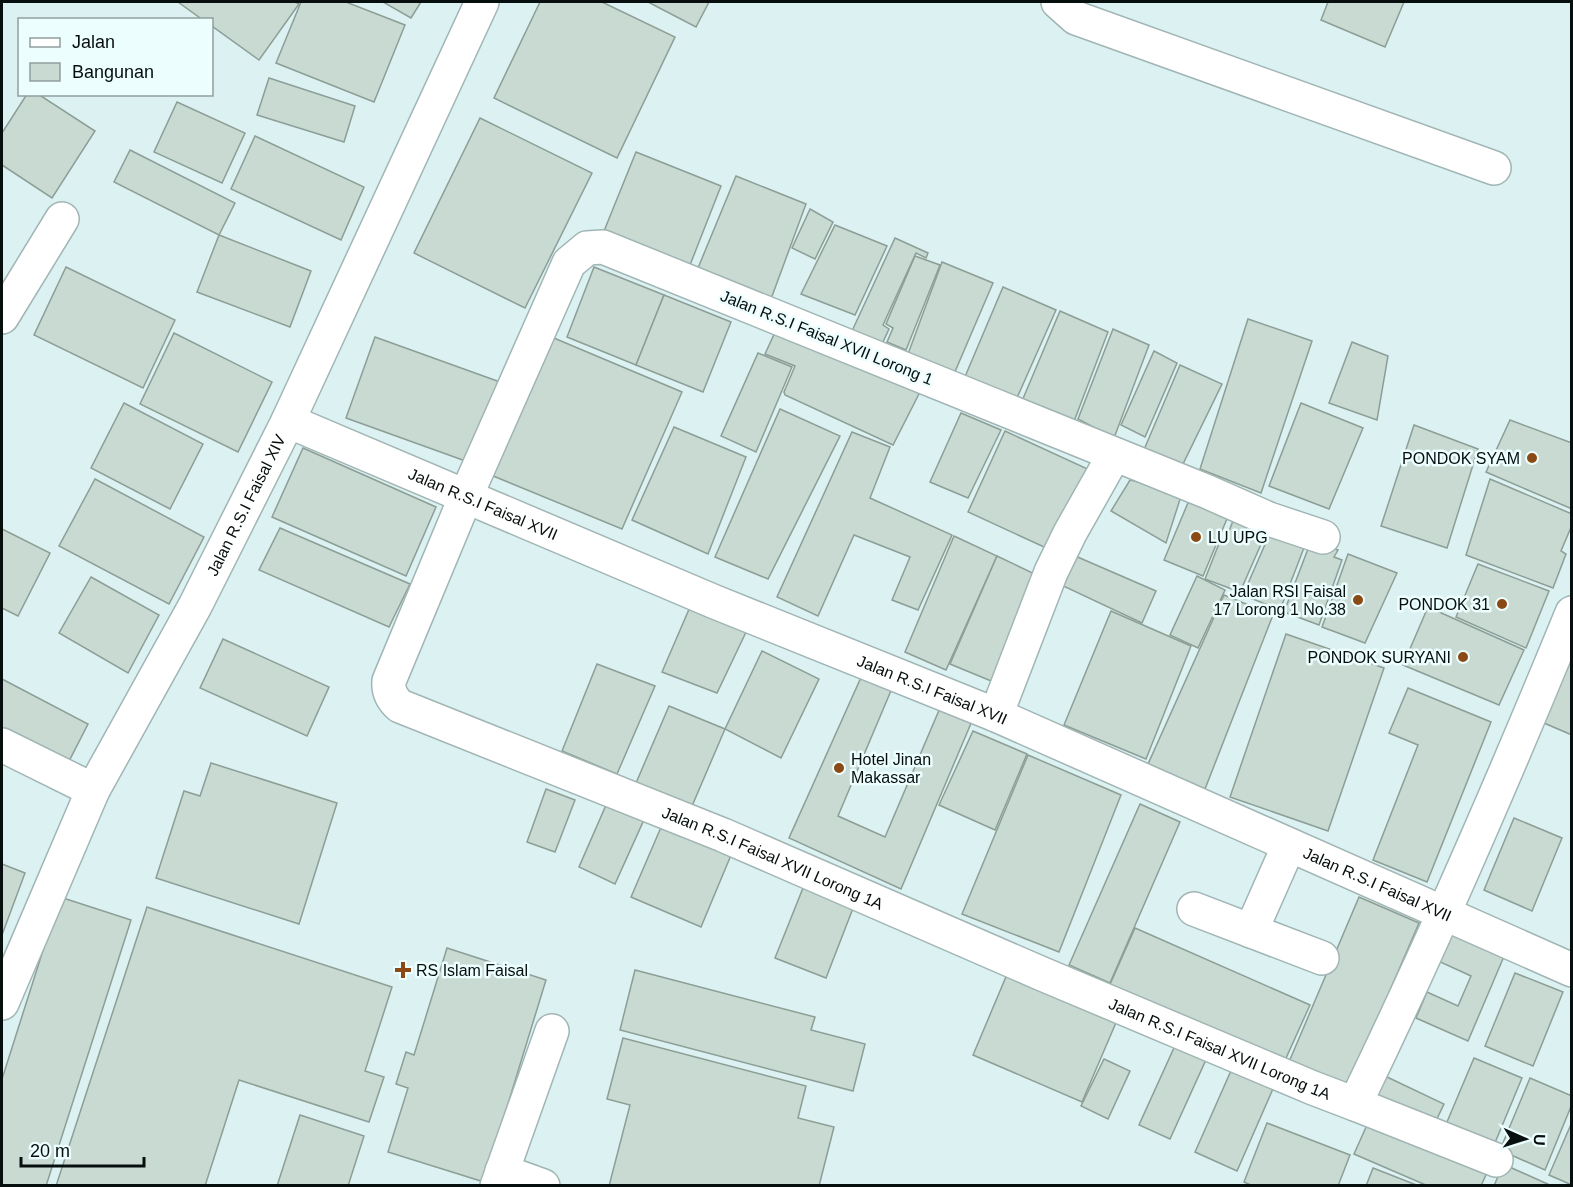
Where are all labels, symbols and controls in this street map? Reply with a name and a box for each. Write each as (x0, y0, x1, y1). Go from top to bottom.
legend (18, 18, 213, 96)
text: Jalan (72, 32, 115, 52)
text: Bangunan (72, 62, 154, 82)
street label: Jalan R.S.I Faisal XVII Lorong 1 (718, 287, 936, 388)
street label: Jalan R.S.I Faisal XIV (204, 432, 289, 579)
place label: PONDOK SYAM (1402, 450, 1520, 467)
marker: PONDOK SYAM (1525, 451, 1539, 465)
street label: Jalan R.S.I Faisal XVII (406, 465, 560, 543)
place label: LU UPG (1208, 529, 1268, 546)
marker: LU UPG (1189, 530, 1203, 544)
place label: Jalan RSI Faisal 17 Lorong 1 No.38 (1213, 583, 1346, 618)
marker: Jalan RSI Faisal 17 Lorong 1 No.38 (1351, 593, 1365, 607)
place label: PONDOK 31 (1398, 596, 1490, 613)
marker: PONDOK 31 (1495, 597, 1509, 611)
place label: PONDOK SURYANI (1308, 649, 1451, 666)
marker: PONDOK SURYANI (1456, 650, 1470, 664)
street label: Jalan R.S.I Faisal XVII (855, 652, 1010, 728)
place label: Hotel Jinan Makassar (851, 751, 931, 786)
marker: Hotel Jinan Makassar (832, 761, 846, 775)
street label: Jalan R.S.I Faisal XVII Lorong 1A (660, 804, 886, 913)
street label: Jalan R.S.I Faisal XVII (1301, 844, 1454, 925)
marker: RS Islam Faisal (394, 961, 412, 979)
place label: RS Islam Faisal (416, 962, 528, 979)
street label: Jalan R.S.I Faisal XVII Lorong 1A (1106, 995, 1333, 1103)
north arrow (1495, 1109, 1555, 1169)
scale bar (21, 1130, 144, 1168)
text: U (1531, 1134, 1548, 1146)
text: 20 m (30, 1141, 70, 1161)

